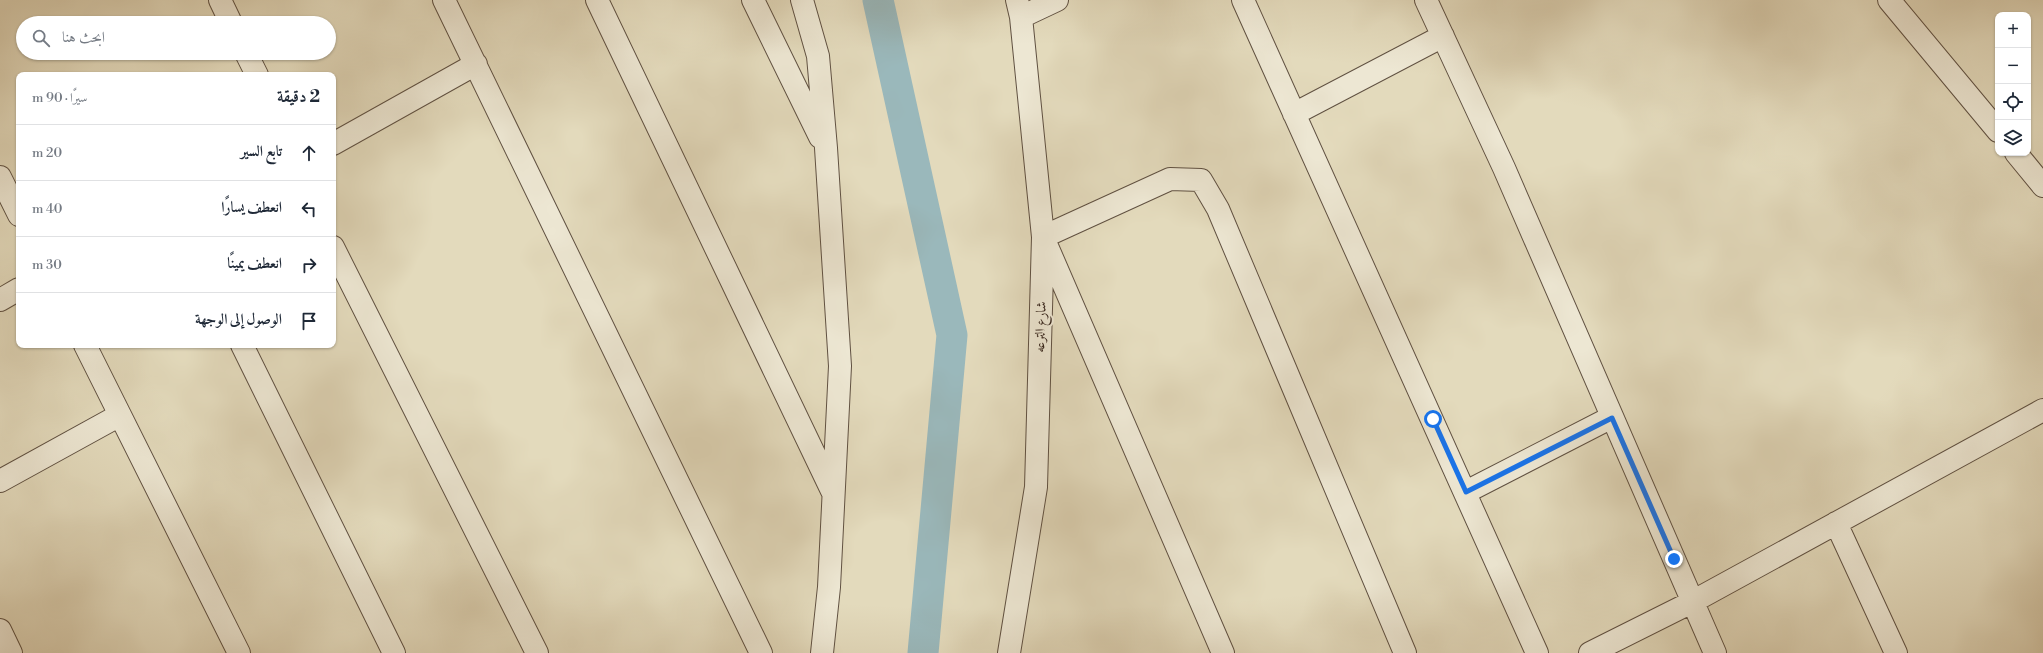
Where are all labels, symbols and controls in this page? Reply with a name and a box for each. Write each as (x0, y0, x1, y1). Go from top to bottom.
map controls (1995, 12, 2031, 156)
button: + (1995, 12, 2031, 48)
search box (16, 16, 336, 60)
icon: search (30, 27, 52, 49)
text: ابحث هنا (62, 28, 105, 47)
button: − (1995, 48, 2031, 84)
button: locate (1995, 84, 2031, 120)
text: 2 دقيقة (277, 86, 320, 108)
text: سيرًا · 90 m (32, 90, 87, 106)
button: layers (1995, 120, 2031, 156)
text: تابع السير (240, 142, 282, 161)
icon: ahead (298, 142, 320, 164)
text: 20 m (32, 145, 62, 161)
text: انعطف يسارًا (221, 198, 282, 217)
icon: left (298, 198, 320, 220)
text: 40 m (32, 201, 62, 217)
text: انعطف يمينًا (227, 254, 282, 273)
icon: right (298, 254, 320, 276)
text: 30 m (32, 257, 62, 273)
street label: شارع الترعه (1031, 301, 1053, 353)
text: الوصول إلى الوجهة (195, 310, 282, 329)
icon: arrive (298, 310, 320, 332)
route start (1424, 410, 1442, 428)
route end (1665, 550, 1683, 568)

